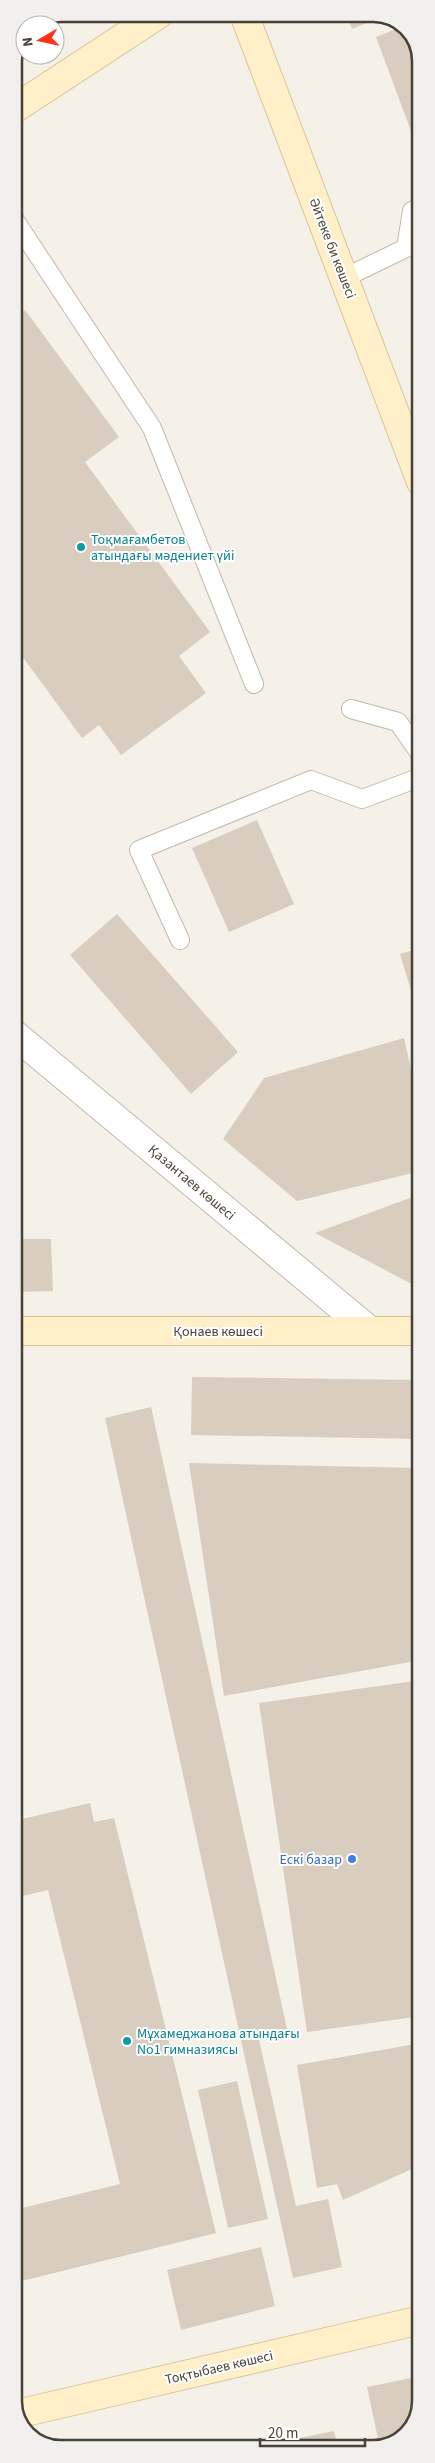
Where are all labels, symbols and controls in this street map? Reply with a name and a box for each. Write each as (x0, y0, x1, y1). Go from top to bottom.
north arrow (15, 15, 65, 65)
text: N (18, 36, 39, 48)
street label: Әйтеке би көшесі (304, 195, 360, 302)
place label: Тоқмағамбетов атындағы мәдениет үйі (91, 530, 234, 566)
marker: Тоқмағамбетов атындағы мәдениет үйі (75, 541, 87, 553)
street label: Қазантаев көшесі (143, 1140, 239, 1225)
street label: Қонаев көшесі (173, 1322, 263, 1342)
place label: Ескі базар (279, 1850, 342, 1870)
marker: Ескі базар (346, 1853, 358, 1865)
place label: Мұхамеджанова атындағы No1 гимназиясы (137, 2024, 300, 2060)
marker: Мұхамеджанова атындағы No1 гимназиясы (121, 2035, 133, 2047)
street label: Тоқтыбаев көшесі (163, 2346, 275, 2390)
scale bar (260, 2416, 365, 2448)
text: 20 m (268, 2423, 298, 2444)

